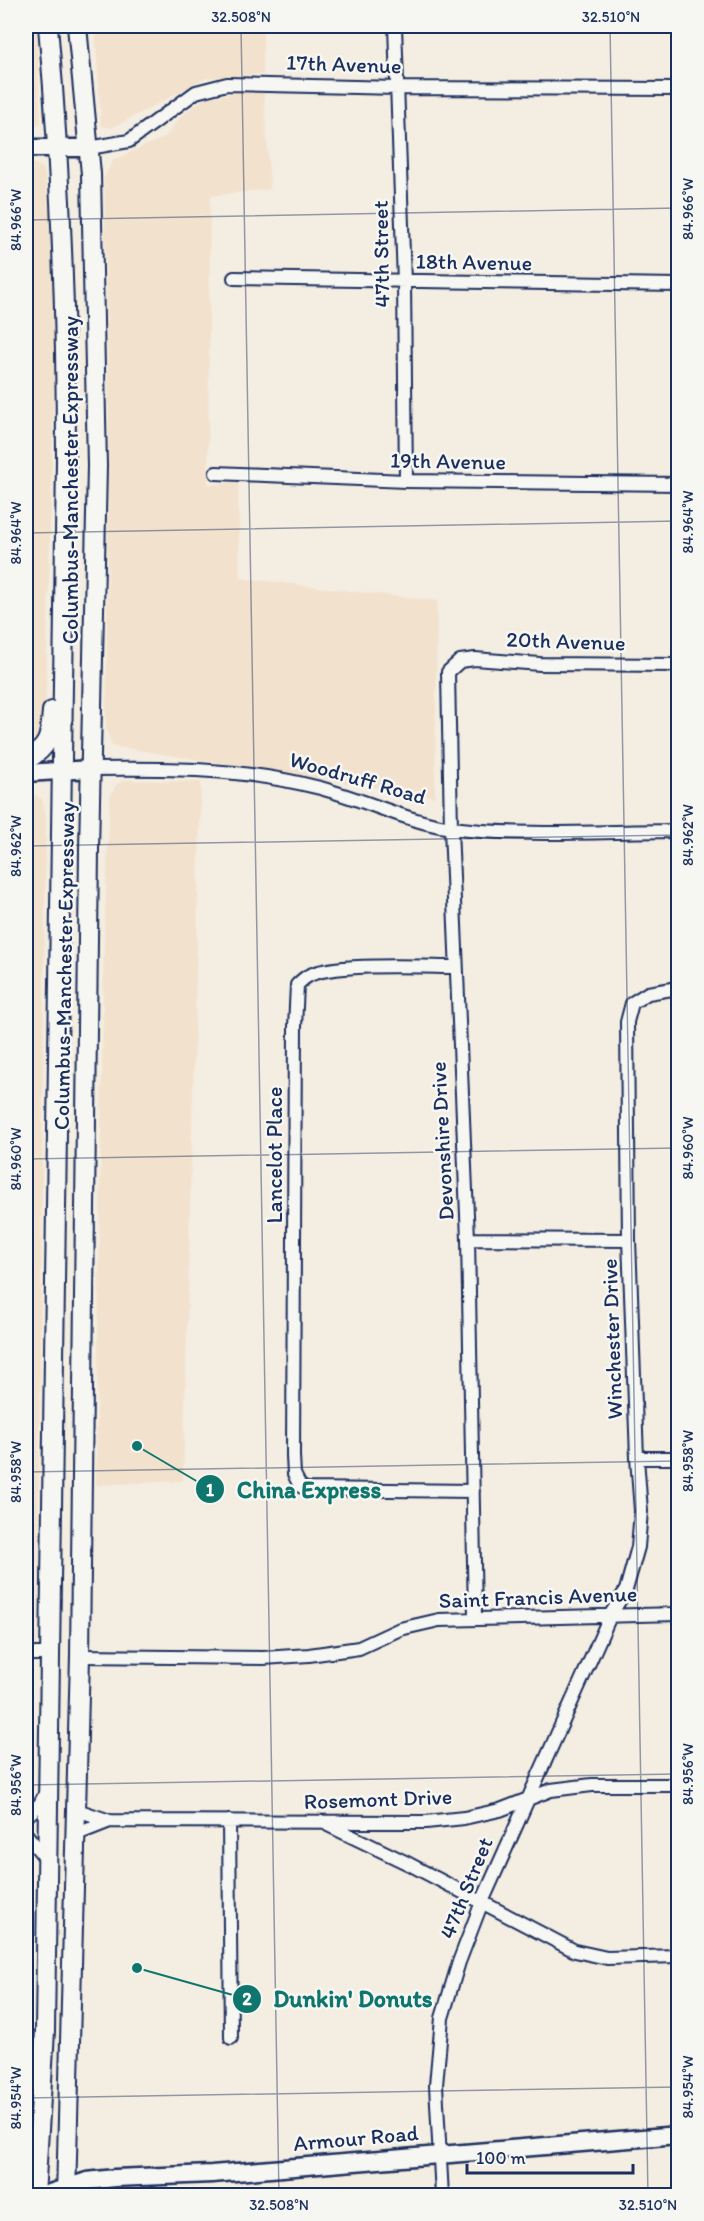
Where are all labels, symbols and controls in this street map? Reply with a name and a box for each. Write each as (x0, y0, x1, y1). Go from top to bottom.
text: 32.508°N (211, 8, 271, 26)
text: 32.510°N (582, 8, 640, 26)
street label: 17th Avenue (286, 48, 402, 80)
text: 84.966°W (679, 178, 697, 240)
text: 84.966°W (7, 189, 25, 251)
street label: 47th Street (367, 200, 395, 308)
street label: 18th Avenue (415, 247, 533, 277)
street label: Columbus-Manchester Expressway (57, 315, 84, 644)
street label: 19th Avenue (390, 446, 506, 476)
text: 84.964°W (679, 490, 697, 553)
text: 84.964°W (7, 501, 25, 564)
street label: 20th Avenue (506, 625, 626, 657)
street label: Woodruff Road (286, 746, 430, 810)
street label: Columbus-Manchester Expressway (48, 801, 80, 1130)
text: 84.962°W (679, 804, 697, 866)
text: 84.962°W (7, 815, 25, 877)
street label: Devonshire Drive (424, 1061, 460, 1221)
street label: Lancelot Place (261, 1086, 288, 1224)
text: 84.960°W (679, 1116, 697, 1180)
text: 84.960°W (7, 1127, 25, 1191)
street label: Winchester Drive (596, 1258, 628, 1420)
text: 84.958°W (679, 1430, 697, 1492)
text: 84.958°W (7, 1441, 25, 1503)
callout: China Express (195, 1468, 393, 1510)
text: China Express (237, 1475, 382, 1505)
text: 1 (206, 1479, 215, 1501)
street label: Saint Francis Avenue (438, 1580, 638, 1614)
text: 84.956°W (679, 1743, 697, 1805)
text: 84.956°W (7, 1754, 25, 1816)
street label: Rosemont Drive (303, 1783, 453, 1815)
street label: 47th Street (433, 1833, 499, 1943)
callout: Dunkin' Donuts (232, 1978, 445, 2020)
text: Dunkin' Donuts (273, 1984, 433, 2013)
text: 2 (242, 1988, 252, 2010)
text: 84.954°W (679, 2055, 697, 2118)
text: 84.954°W (7, 2066, 25, 2129)
street label: Armour Road (292, 2119, 420, 2157)
scale bar (467, 2137, 634, 2175)
text: 100 m (476, 2147, 526, 2169)
text: 32.508°N (249, 2196, 309, 2214)
text: 32.510°N (619, 2196, 677, 2214)

